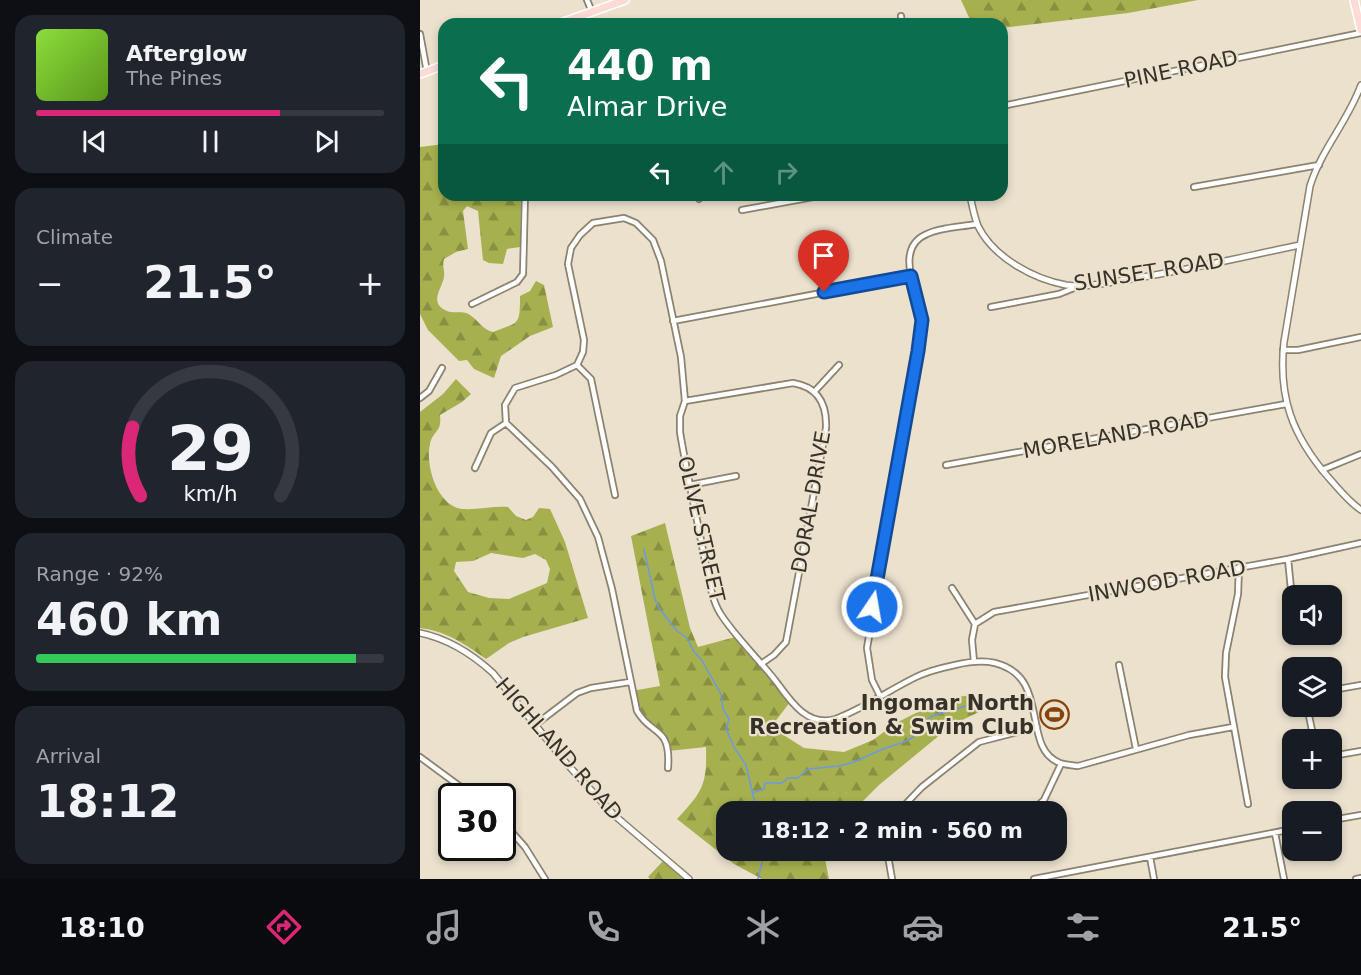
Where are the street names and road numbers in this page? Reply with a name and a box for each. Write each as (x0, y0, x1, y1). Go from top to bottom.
street label: PINE ROAD (1122, 45, 1240, 93)
street label: SUNSET ROAD (1072, 248, 1226, 296)
street label: MORELAND ROAD (1021, 407, 1211, 463)
street label: DORAL DRIVE (787, 429, 835, 575)
street label: OLIVE STREET (673, 454, 729, 604)
street label: INWOOD ROAD (1086, 555, 1248, 607)
street label: HIGHLAND ROAD (491, 673, 627, 825)

